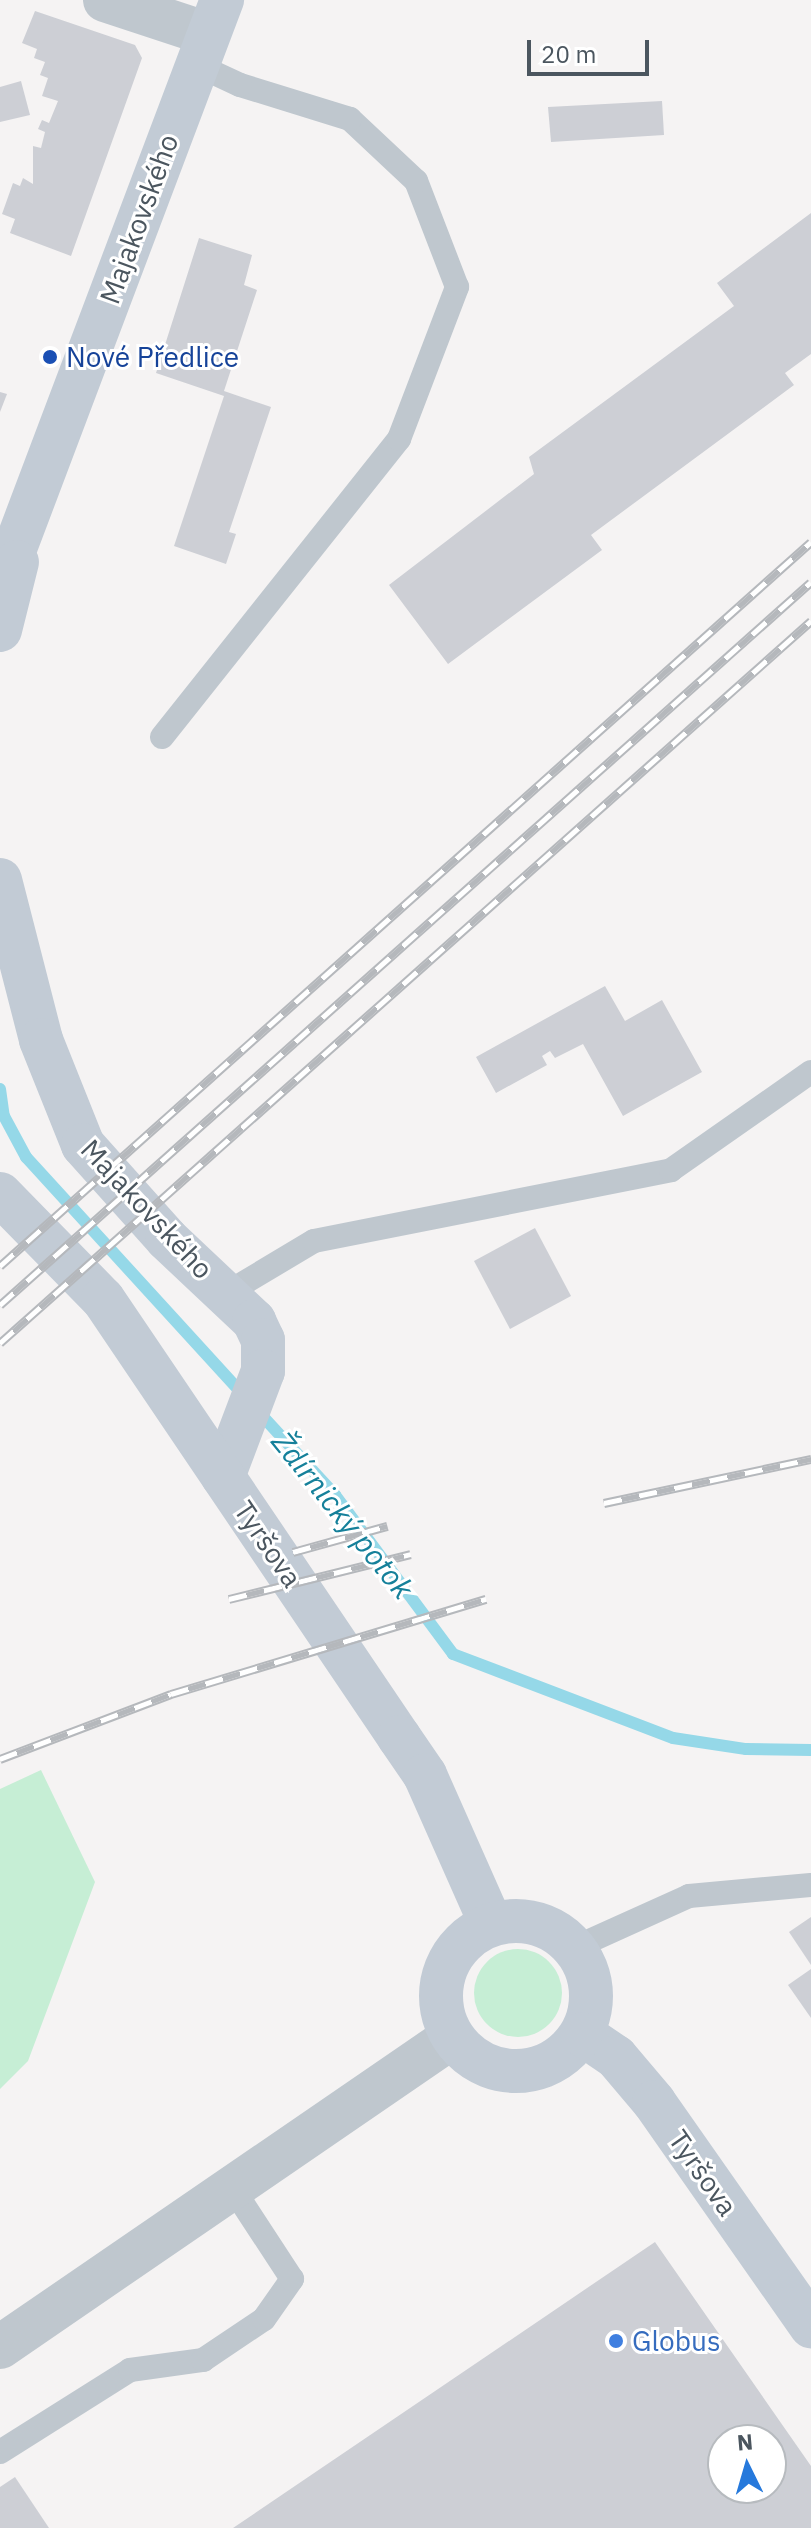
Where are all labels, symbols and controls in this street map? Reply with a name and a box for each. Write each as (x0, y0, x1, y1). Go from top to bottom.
scale bar (531, 24, 653, 74)
text: 20 m (541, 38, 596, 70)
street label: Majakovského (93, 130, 185, 308)
place label: Nové Předlice (66, 340, 239, 374)
marker: Nové Předlice (41, 348, 59, 366)
street label: Majakovského (74, 1132, 220, 1286)
water label: Ždírnický potok (265, 1424, 421, 1606)
street label: Tyršova (227, 1495, 309, 1593)
street label: Tyršova (662, 2124, 744, 2222)
place label: Globus (632, 2324, 721, 2358)
marker: Globus (607, 2332, 625, 2350)
north arrow (707, 2424, 787, 2504)
text: N (736, 2426, 754, 2457)

